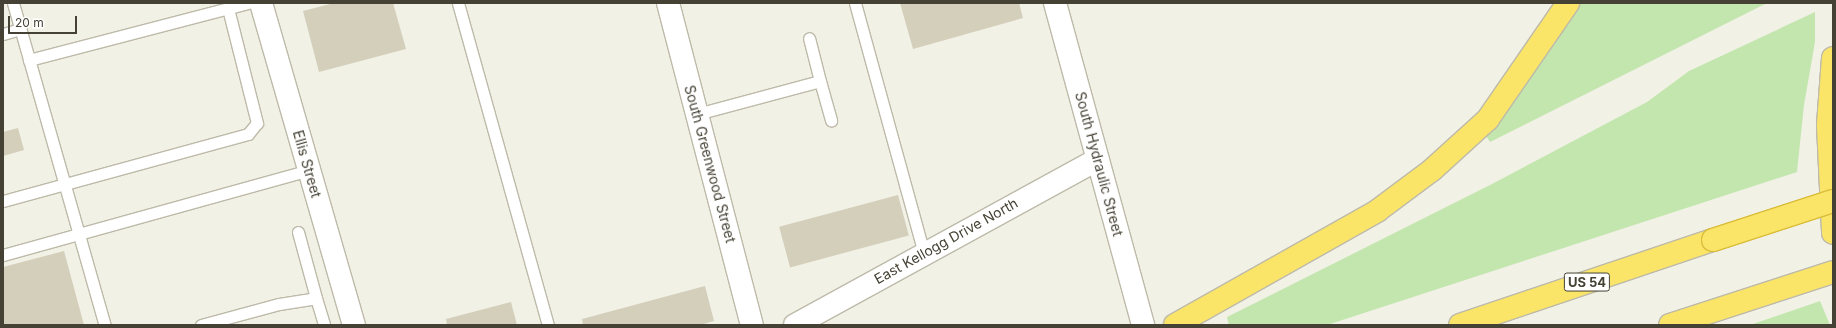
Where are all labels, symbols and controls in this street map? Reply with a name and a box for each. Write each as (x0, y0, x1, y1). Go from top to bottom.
scale bar (10, 8, 79, 34)
text: 20 m (15, 15, 44, 30)
street label: South Greenwood Street (681, 83, 739, 245)
street label: South Hydraulic Street (1072, 90, 1126, 238)
street label: Ellis Street (289, 128, 325, 200)
street label: East Kellogg Drive North (871, 195, 1021, 287)
road number: US 54 (1563, 271, 1611, 293)

